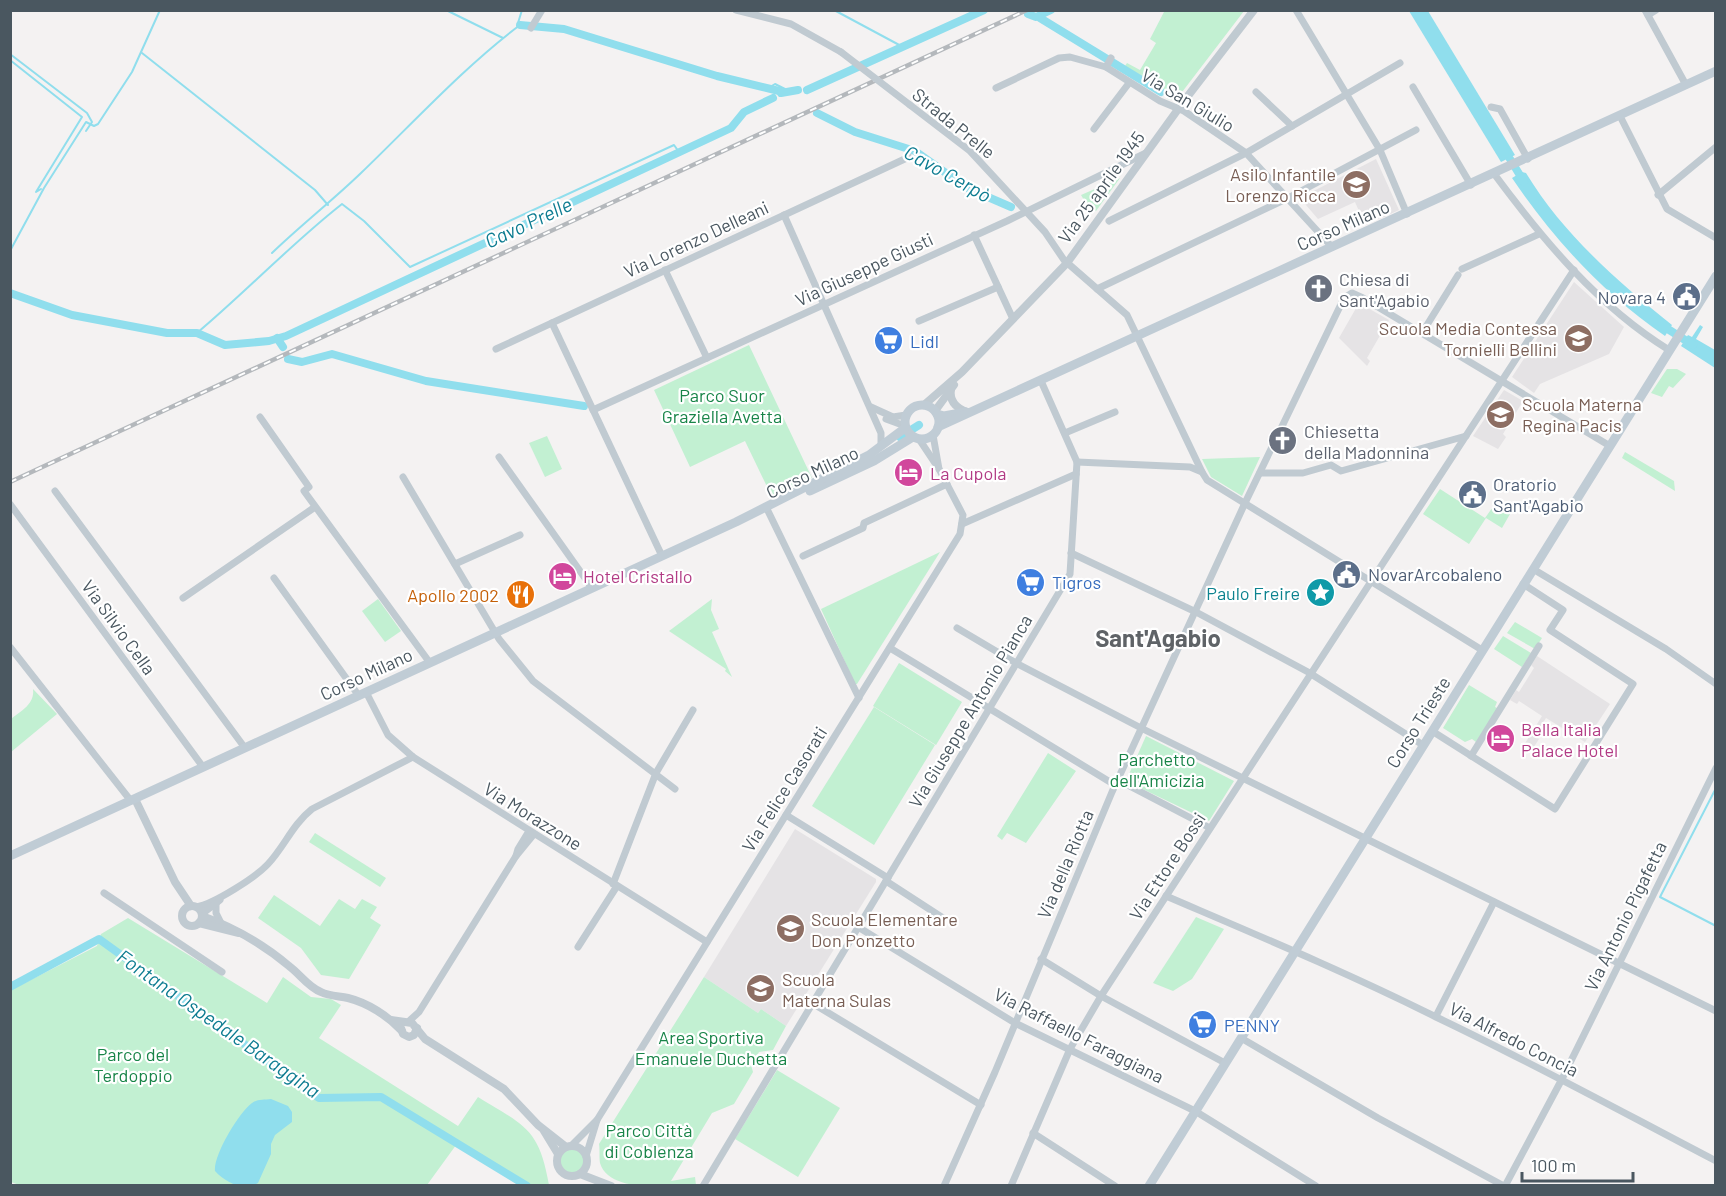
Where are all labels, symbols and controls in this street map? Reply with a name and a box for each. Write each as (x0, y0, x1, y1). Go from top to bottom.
street label: Via San Giulio (1137, 64, 1239, 136)
street label: Strada Prelle (908, 83, 1000, 163)
street label: Via 25 aprile 1945 (1053, 127, 1149, 247)
water label: Cavo Cerpò (900, 139, 996, 207)
place label: Asilo Infantile Lorenzo Ricca (1225, 163, 1336, 206)
school or university icon: Asilo Infantile Lorenzo Ricca (1341, 168, 1373, 200)
water label: Cavo Prelle (481, 191, 575, 253)
street label: Corso Milano (1293, 195, 1393, 255)
street label: Via Lorenzo Delleani (620, 196, 772, 282)
street label: Via Giuseppe Giusti (792, 227, 936, 311)
place label: Chiesa di Sant'Agabio (1339, 268, 1430, 311)
church icon: Chiesa di Sant'Agabio (1302, 273, 1334, 305)
public building icon: Novara 4 (1671, 281, 1703, 313)
place label: Novara 4 (1598, 286, 1666, 308)
place label: Scuola Media Contessa Tornielli Bellini (1379, 317, 1557, 360)
school or university icon: Scuola Media Contessa Tornielli Bellini (1562, 322, 1594, 354)
supermarket icon: Lidl (873, 325, 905, 357)
place label: Lidl (910, 330, 939, 352)
park label: Parco Suor Graziella Avetta (662, 384, 782, 427)
place label: Scuola Materna Regina Pacis (1522, 393, 1642, 436)
school or university icon: Scuola Materna Regina Pacis (1485, 398, 1517, 430)
place label: Chiesetta della Madonnina (1304, 420, 1429, 463)
church icon: Chiesetta della Madonnina (1267, 425, 1299, 457)
street label: Corso Milano (762, 441, 862, 503)
hotel icon: La Cupola (893, 457, 925, 489)
place label: La Cupola (930, 462, 1007, 484)
place label: Oratorio Sant'Agabio (1493, 473, 1584, 516)
public building icon: Oratorio Sant'Agabio (1456, 478, 1488, 510)
public building icon: NovarArcobaleno (1331, 558, 1363, 590)
hotel icon: Hotel Cristallo (546, 560, 578, 592)
place label: NovarArcobaleno (1368, 563, 1502, 585)
place label: Hotel Cristallo (583, 565, 693, 587)
supermarket icon: Tigros (1015, 566, 1047, 598)
place label: Tigros (1052, 571, 1101, 593)
street label: Via Silvio Cella (77, 575, 161, 679)
place icon: Paulo Freire (1305, 577, 1337, 609)
restaurant icon: Apollo 2002 (504, 579, 536, 611)
place label: Paulo Freire (1206, 582, 1300, 604)
place label: Apollo 2002 (407, 584, 499, 606)
street label: Via Giuseppe Antonio Pianca (904, 610, 1036, 812)
district label: Sant'Agabio (1095, 623, 1221, 652)
street label: Corso Milano (316, 643, 416, 705)
street label: Corso Trieste (1381, 672, 1455, 772)
place label: Bella Italia Palace Hotel (1521, 718, 1618, 761)
street label: Via Felice Casorati (737, 722, 831, 856)
hotel icon: Bella Italia Palace Hotel (1484, 723, 1516, 755)
park label: Parchetto dell'Amicizia (1109, 748, 1205, 791)
street label: Via Morazzone (480, 777, 586, 855)
street label: Via della Riotta (1032, 806, 1098, 922)
street label: Via Ettore Bossi (1124, 808, 1210, 924)
street label: Via Antonio Pigafetta (1579, 838, 1671, 994)
place label: Scuola Elementare Don Ponzetto (811, 908, 958, 951)
school or university icon: Scuola Elementare Don Ponzetto (774, 913, 806, 945)
water label: Fontana Ospedale Baraggina (113, 944, 325, 1102)
place label: Scuola Materna Sulas (782, 968, 891, 1011)
school or university icon: Scuola Materna Sulas (745, 973, 777, 1005)
street label: Via Raffaello Faraggiana (990, 983, 1168, 1087)
street label: Via Alfredo Concia (1446, 997, 1582, 1081)
supermarket icon: PENNY (1187, 1009, 1219, 1041)
place label: PENNY (1224, 1014, 1280, 1036)
park label: Area Sportiva Emanuele Duchetta (635, 1026, 787, 1069)
park label: Parco del Terdoppio (94, 1043, 172, 1086)
park label: Parco Città di Coblenza (604, 1119, 694, 1162)
scale bar (1522, 1145, 1633, 1183)
text: 100 m (1531, 1154, 1576, 1176)

